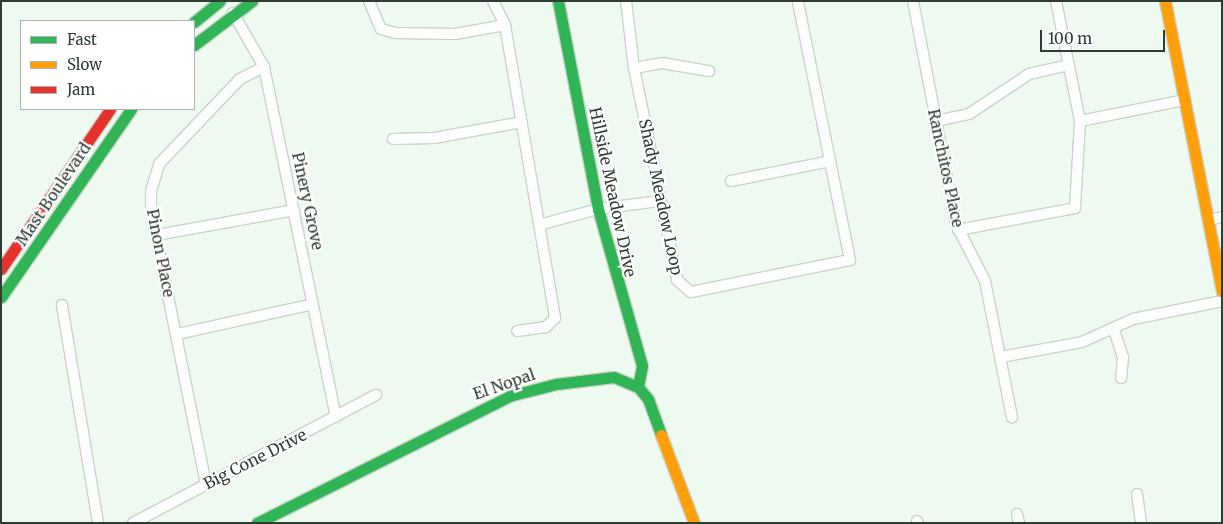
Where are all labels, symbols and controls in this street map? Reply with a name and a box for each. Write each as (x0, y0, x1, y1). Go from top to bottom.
legend (20, 20, 195, 110)
scale bar (1043, 20, 1168, 52)
text: 100 m (1048, 29, 1092, 48)
text: Fast (67, 30, 97, 49)
text: Slow (67, 55, 102, 74)
text: Jam (67, 80, 95, 99)
street label: Hillside Meadow Drive (586, 105, 640, 279)
street label: Ranchitos Place (924, 107, 968, 229)
street label: Shady Meadow Loop (635, 117, 687, 277)
street label: Mast Boulevard (11, 139, 95, 249)
street label: Pinery Grove (288, 150, 328, 252)
street label: Pinon Place (143, 207, 179, 299)
street label: El Nopal (470, 364, 538, 404)
street label: Big Cone Drive (200, 425, 310, 493)

